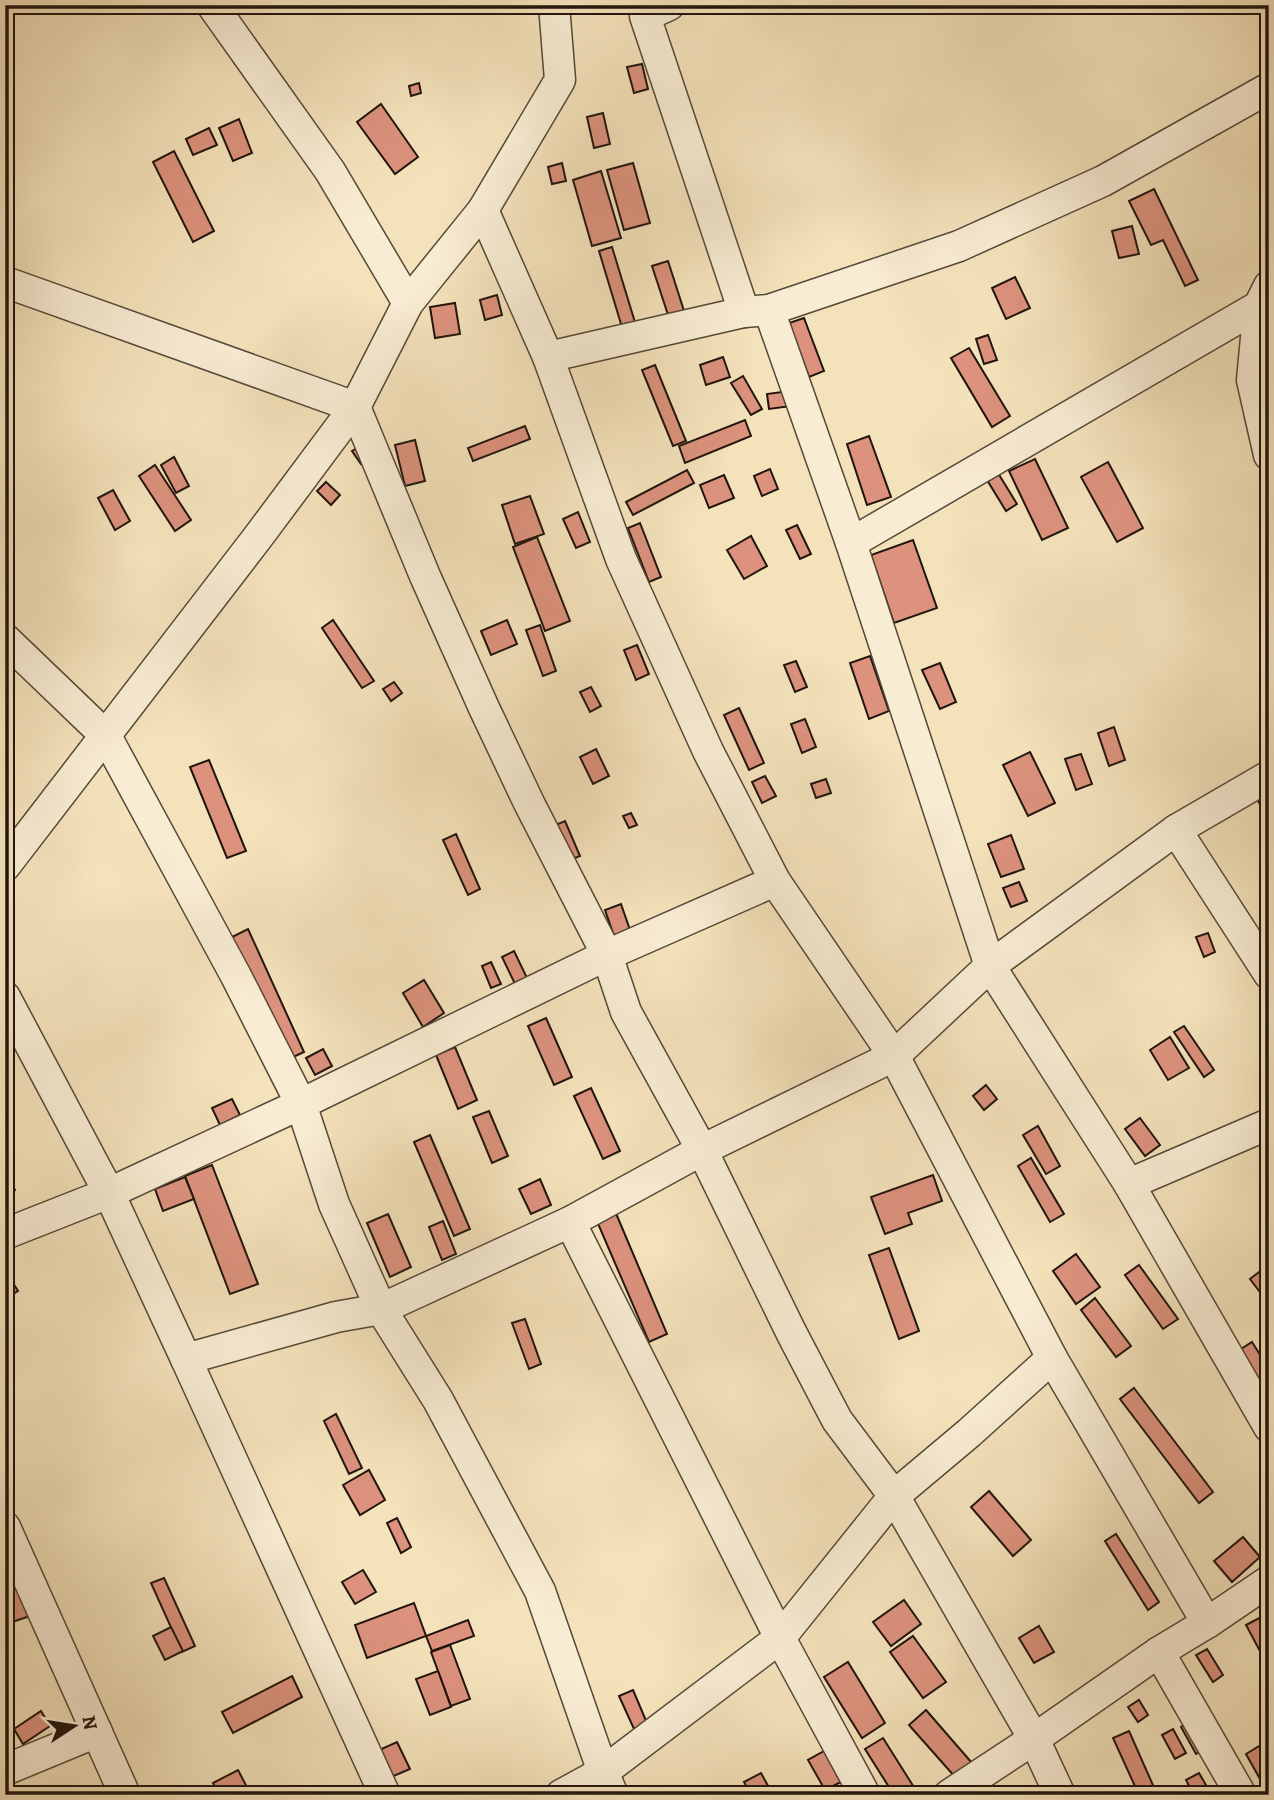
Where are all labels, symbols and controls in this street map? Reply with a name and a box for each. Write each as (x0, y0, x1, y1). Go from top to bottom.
north arrow (38, 1692, 108, 1762)
text: N (75, 1713, 104, 1732)

